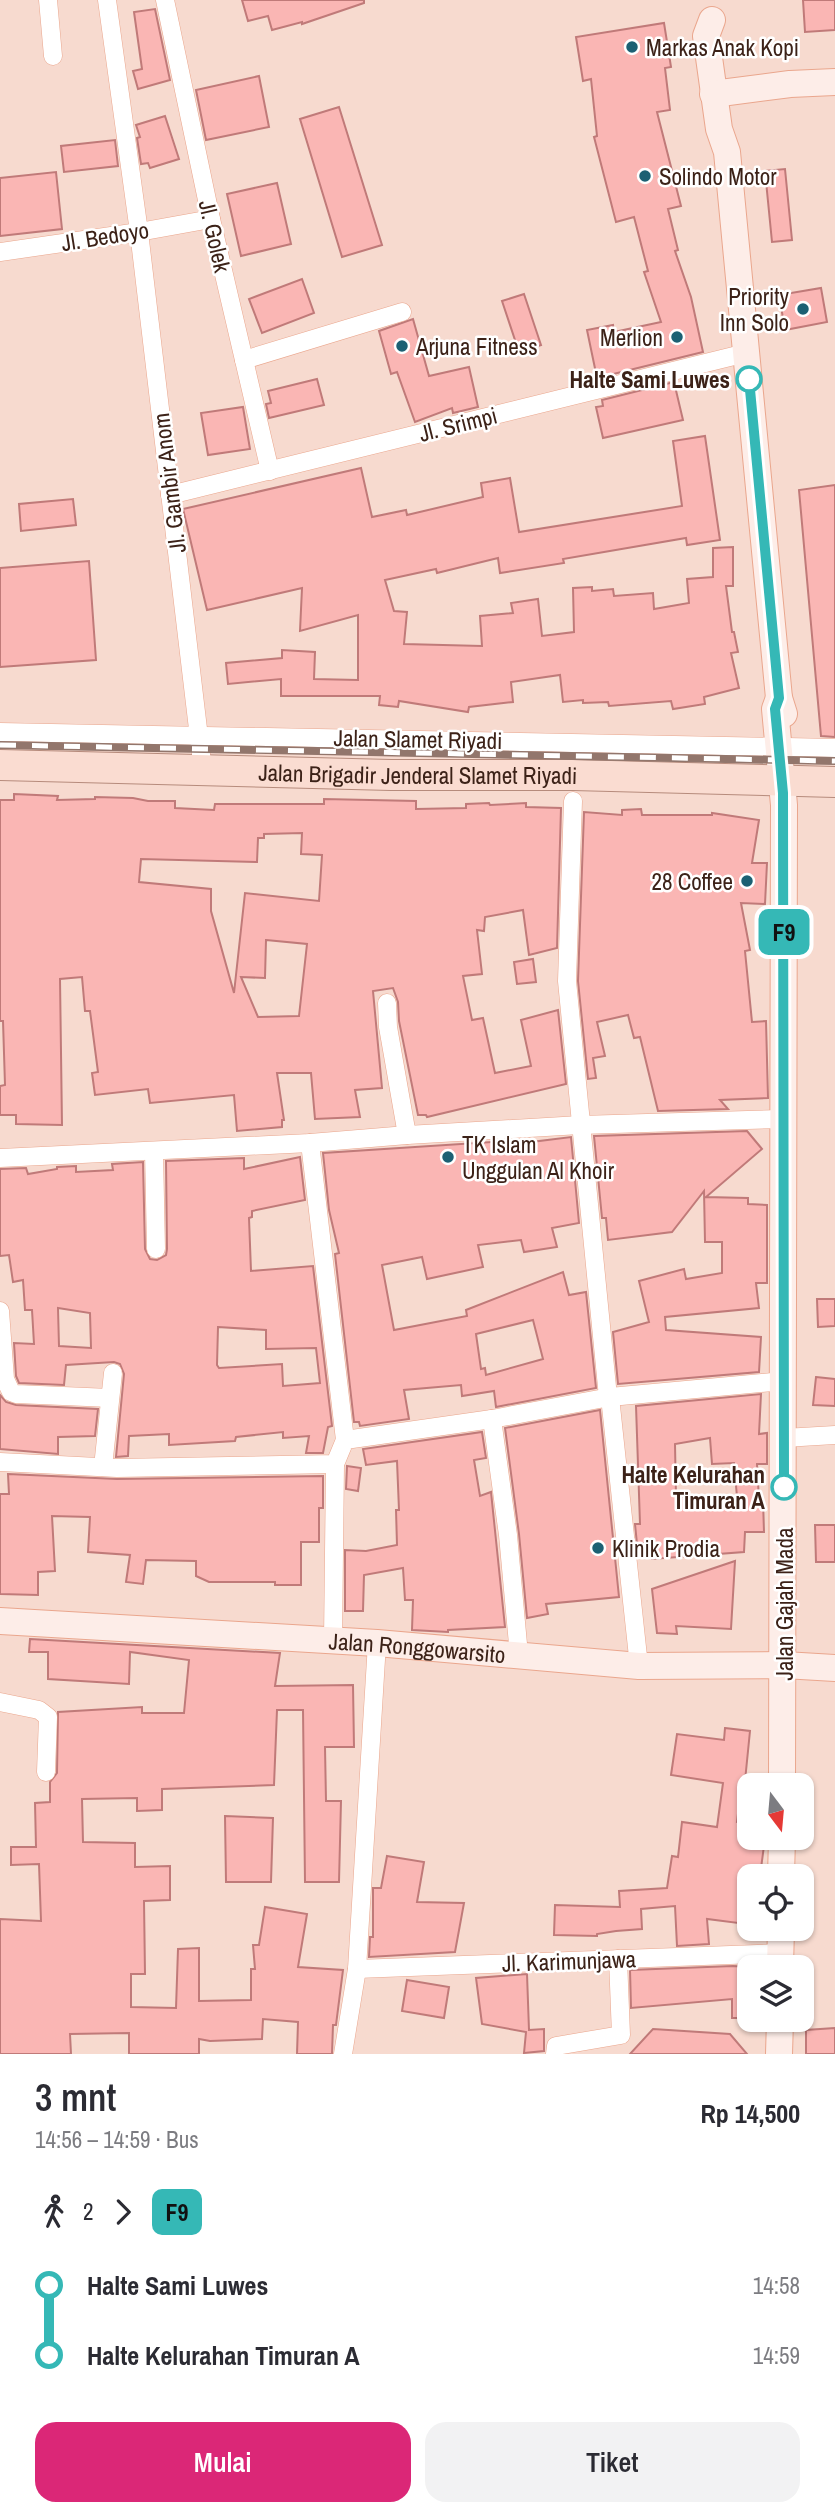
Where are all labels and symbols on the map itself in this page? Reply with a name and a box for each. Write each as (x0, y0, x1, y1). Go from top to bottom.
place label: Markas Anak Kopi (646, 32, 799, 63)
marker: Markas Anak Kopi (624, 39, 640, 55)
place label: Solindo Motor (659, 161, 777, 192)
marker: Solindo Motor (637, 168, 653, 184)
street label: Jl. Golek (192, 197, 238, 276)
street label: Jl. Bedoyo (59, 214, 151, 258)
place label: Priority Inn Solo (720, 281, 790, 338)
marker: Priority Inn Solo (795, 301, 811, 317)
place label: Merlion (600, 322, 663, 353)
marker: Merlion (669, 329, 685, 345)
place label: Arjuna Fitness (415, 331, 538, 362)
marker: Arjuna Fitness (394, 338, 410, 354)
place label: Halte Sami Luwes (570, 364, 730, 395)
marker: Halte Sami Luwes (736, 366, 762, 392)
street label: Jl. Srimpi (416, 399, 500, 449)
street label: Jl. Gambir Anom (145, 411, 193, 555)
street label: Jalan Slamet Riyadi (333, 722, 503, 756)
street label: Jalan Brigadir Jenderal Slamet Riyadi (258, 756, 578, 791)
place label: 28 Coffee (652, 866, 733, 897)
marker: 28 Coffee (739, 873, 755, 889)
line badge: F9 (752, 909, 816, 955)
place label: TK Islam Unggulan Al Khoir (462, 1129, 615, 1186)
marker: TK Islam Unggulan Al Khoir (440, 1149, 456, 1165)
place label: Halte Kelurahan Timuran A (621, 1459, 765, 1516)
marker: Halte Kelurahan Timuran A (771, 1474, 797, 1500)
street label: Jalan Gajah Mada (769, 1527, 800, 1681)
place label: Klinik Prodia (612, 1533, 720, 1564)
marker: Klinik Prodia (590, 1540, 606, 1556)
street label: Jalan Ronggowarsito (328, 1625, 507, 1670)
north arrow (737, 1773, 814, 1850)
street label: Jl. Karimunjawa (501, 1943, 637, 1979)

